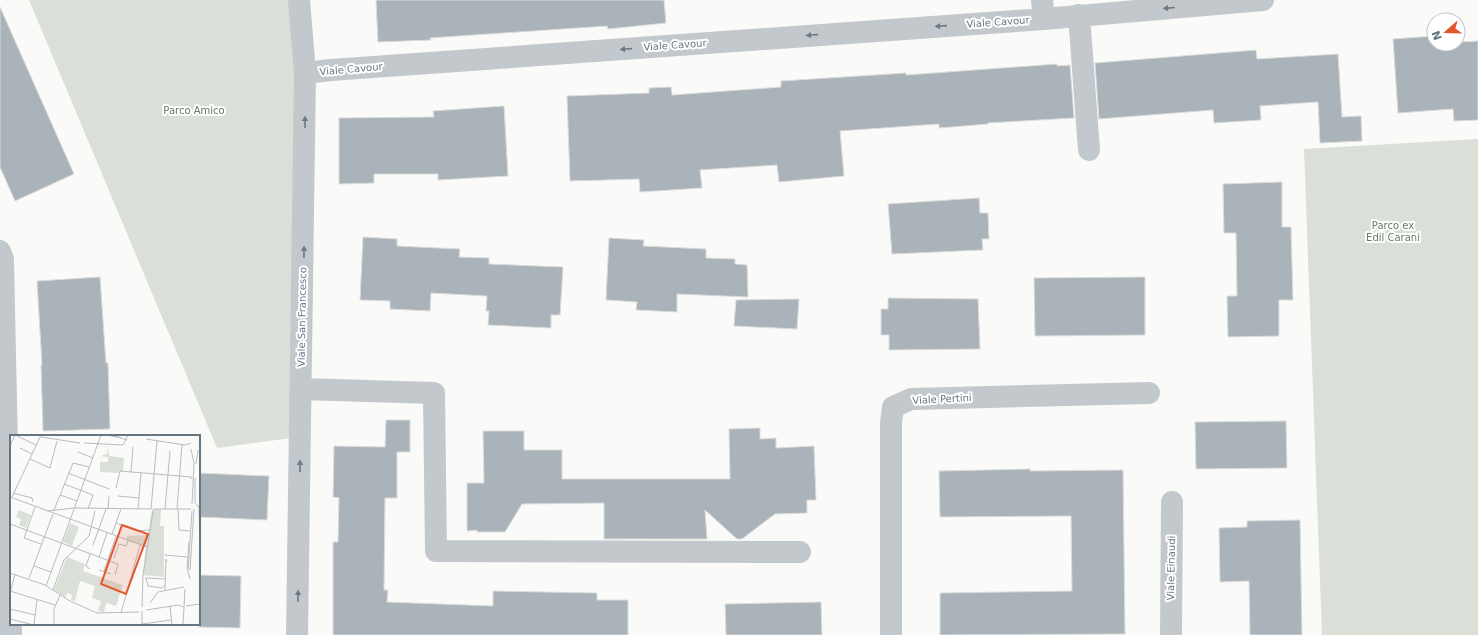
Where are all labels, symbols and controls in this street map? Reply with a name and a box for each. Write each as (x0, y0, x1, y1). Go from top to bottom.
one-way arrow (1163, 5, 1175, 11)
north arrow (1426, 12, 1466, 52)
street label: Viale Cavour (966, 14, 1031, 30)
one-way arrow (935, 22, 948, 29)
text: N (1429, 29, 1445, 42)
one-way arrow (806, 32, 818, 39)
street label: Viale Cavour (643, 37, 708, 53)
one-way arrow (620, 45, 632, 52)
street label: Viale Cavour (319, 61, 384, 77)
park label: Parco Amico (163, 105, 225, 116)
one-way arrow (302, 115, 308, 128)
park label: Parco ex Edil Carani (1366, 220, 1420, 243)
one-way arrow (300, 246, 307, 258)
street label: Viale San Francesco (296, 267, 308, 367)
street label: Viale Pertini (912, 392, 972, 406)
inset map (10, 435, 200, 625)
one-way arrow (297, 459, 303, 472)
street label: Viale Einaudi (1165, 536, 1177, 600)
one-way arrow (295, 589, 301, 602)

